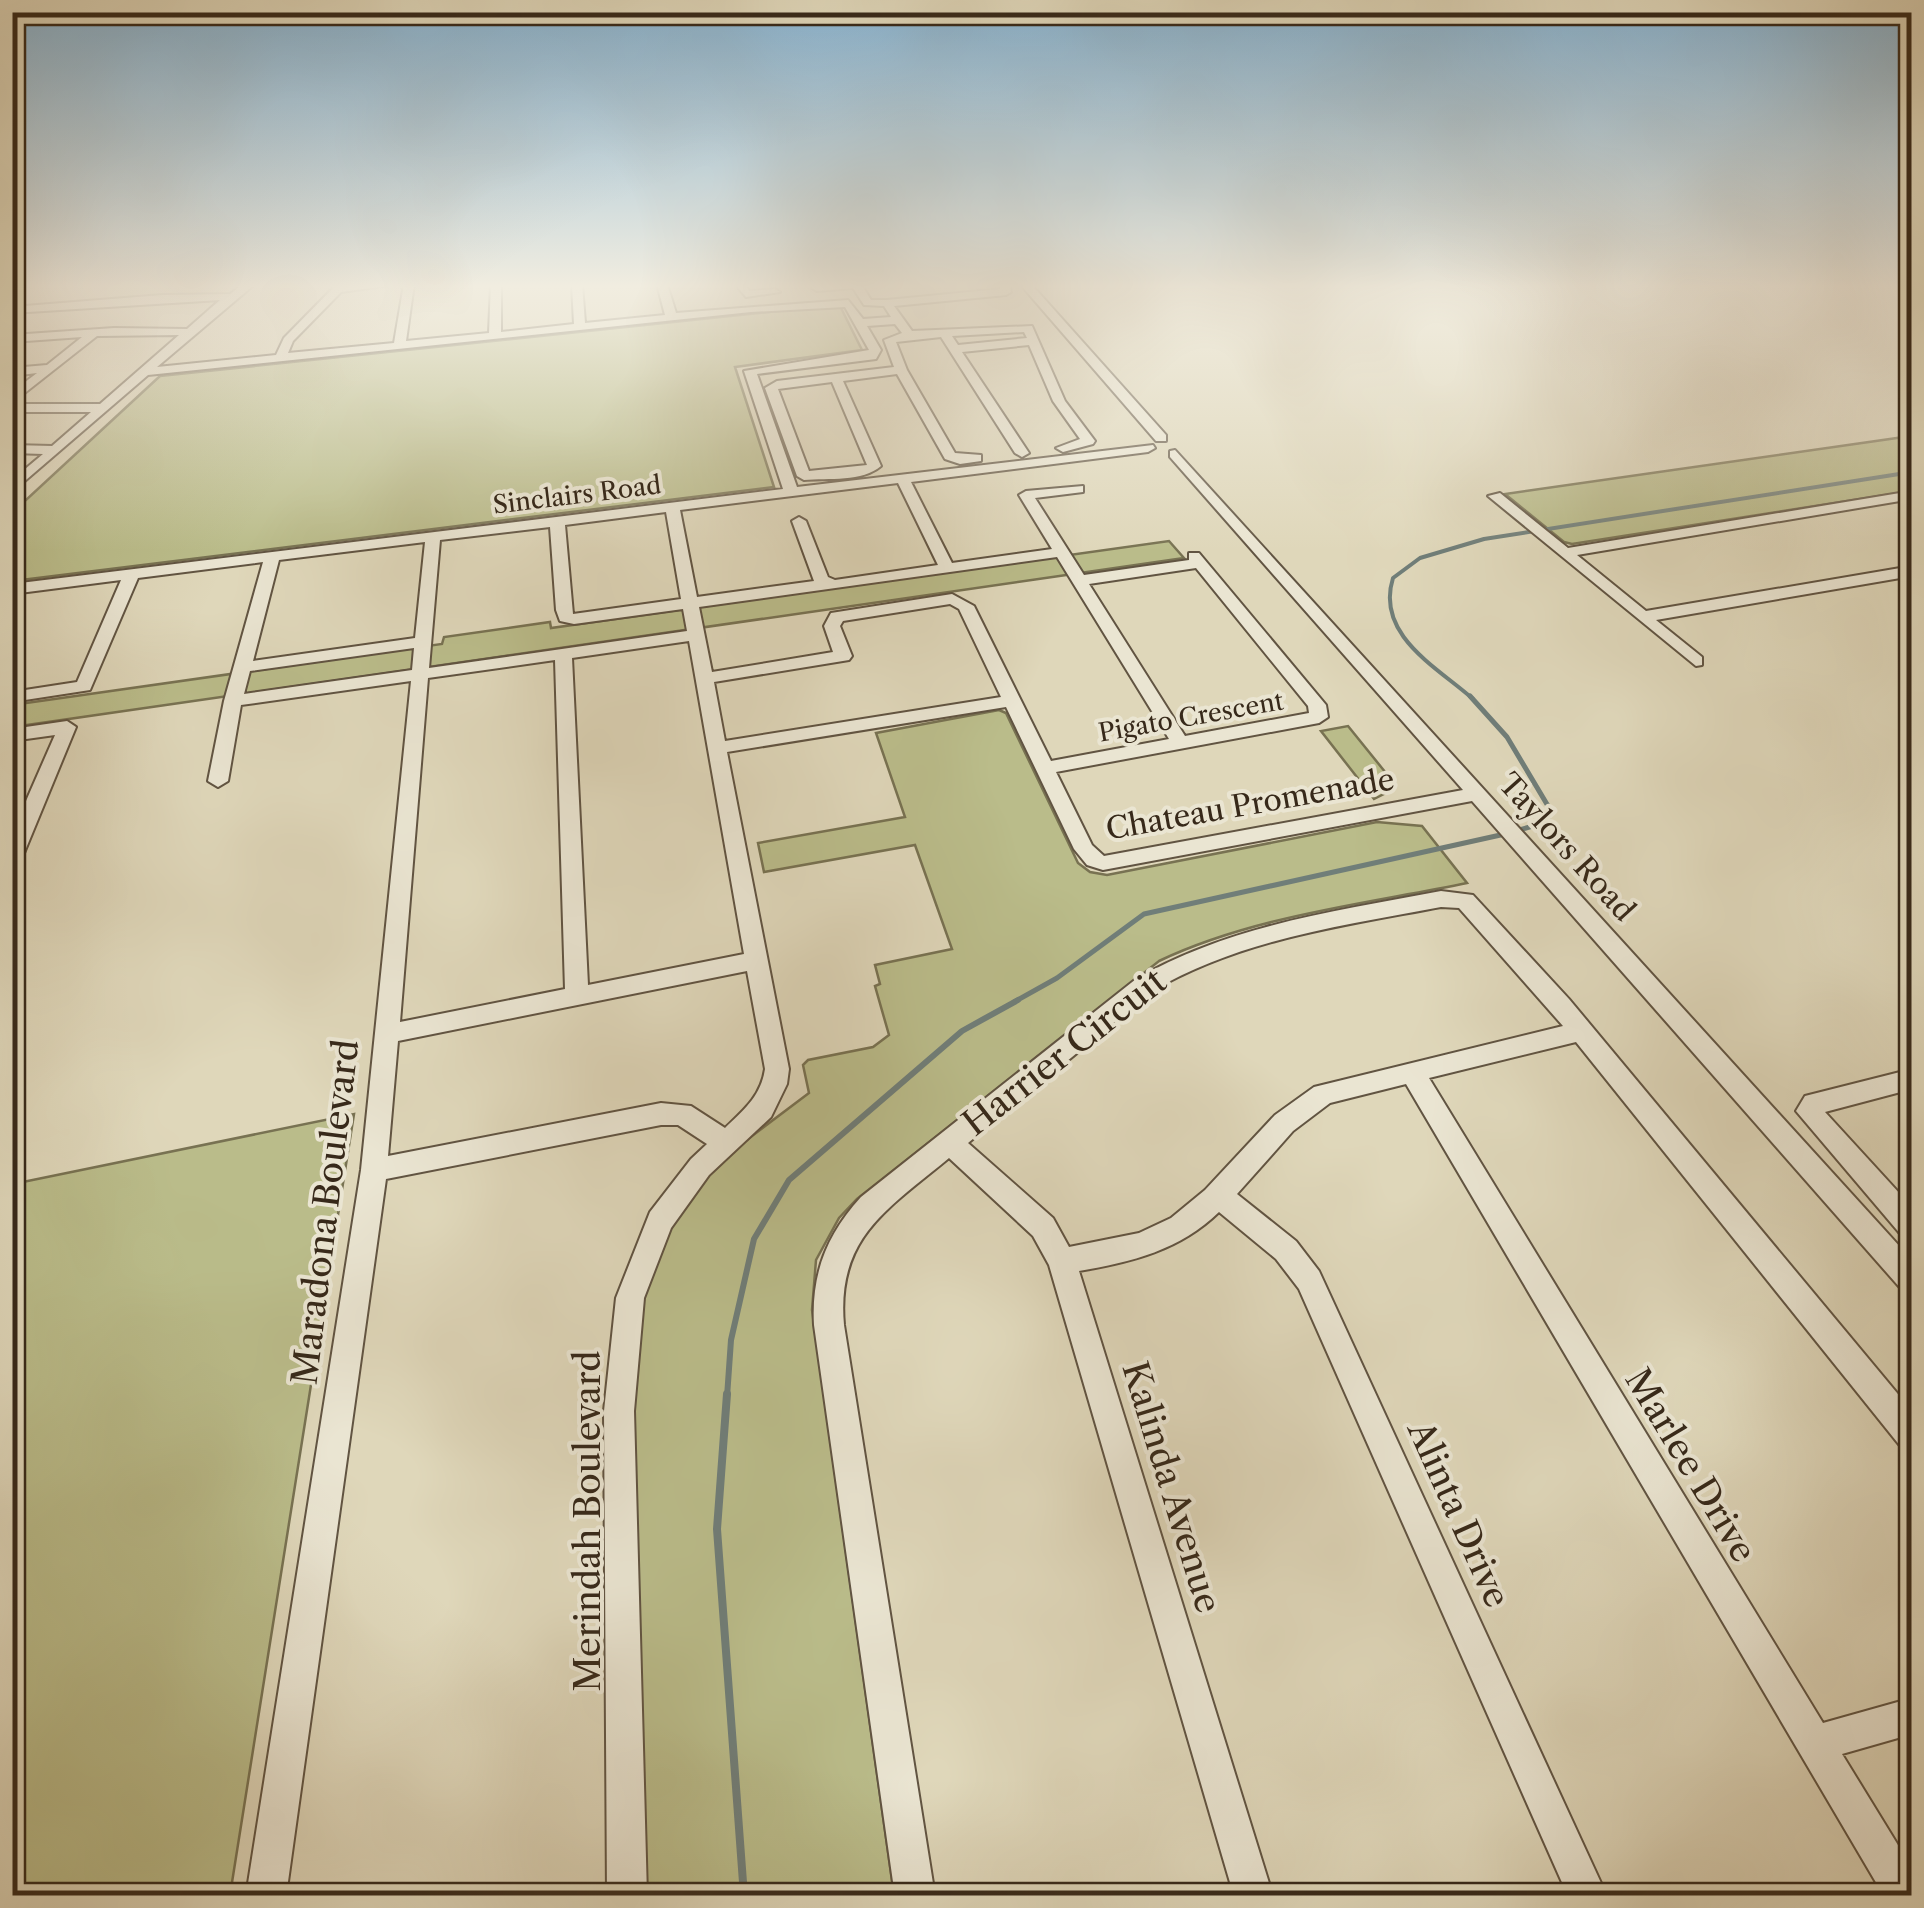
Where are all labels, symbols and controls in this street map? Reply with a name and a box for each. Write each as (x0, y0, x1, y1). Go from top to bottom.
street label: Sinclairs Road (491, 469, 663, 521)
street label: Pigato Crescent (1096, 685, 1286, 749)
street label: Chateau Promenade (1103, 760, 1397, 848)
street label: Taylors Road (1491, 765, 1643, 929)
street label: Harrier Circuit (954, 959, 1175, 1145)
street label: Maradona Boulevard (282, 1037, 368, 1387)
street label: Merindah Boulevard (566, 1350, 609, 1692)
street label: Kalinda Avenue (1113, 1356, 1231, 1618)
street label: Marlee Drive (1616, 1360, 1766, 1570)
street label: Alinta Drive (1398, 1413, 1519, 1614)

